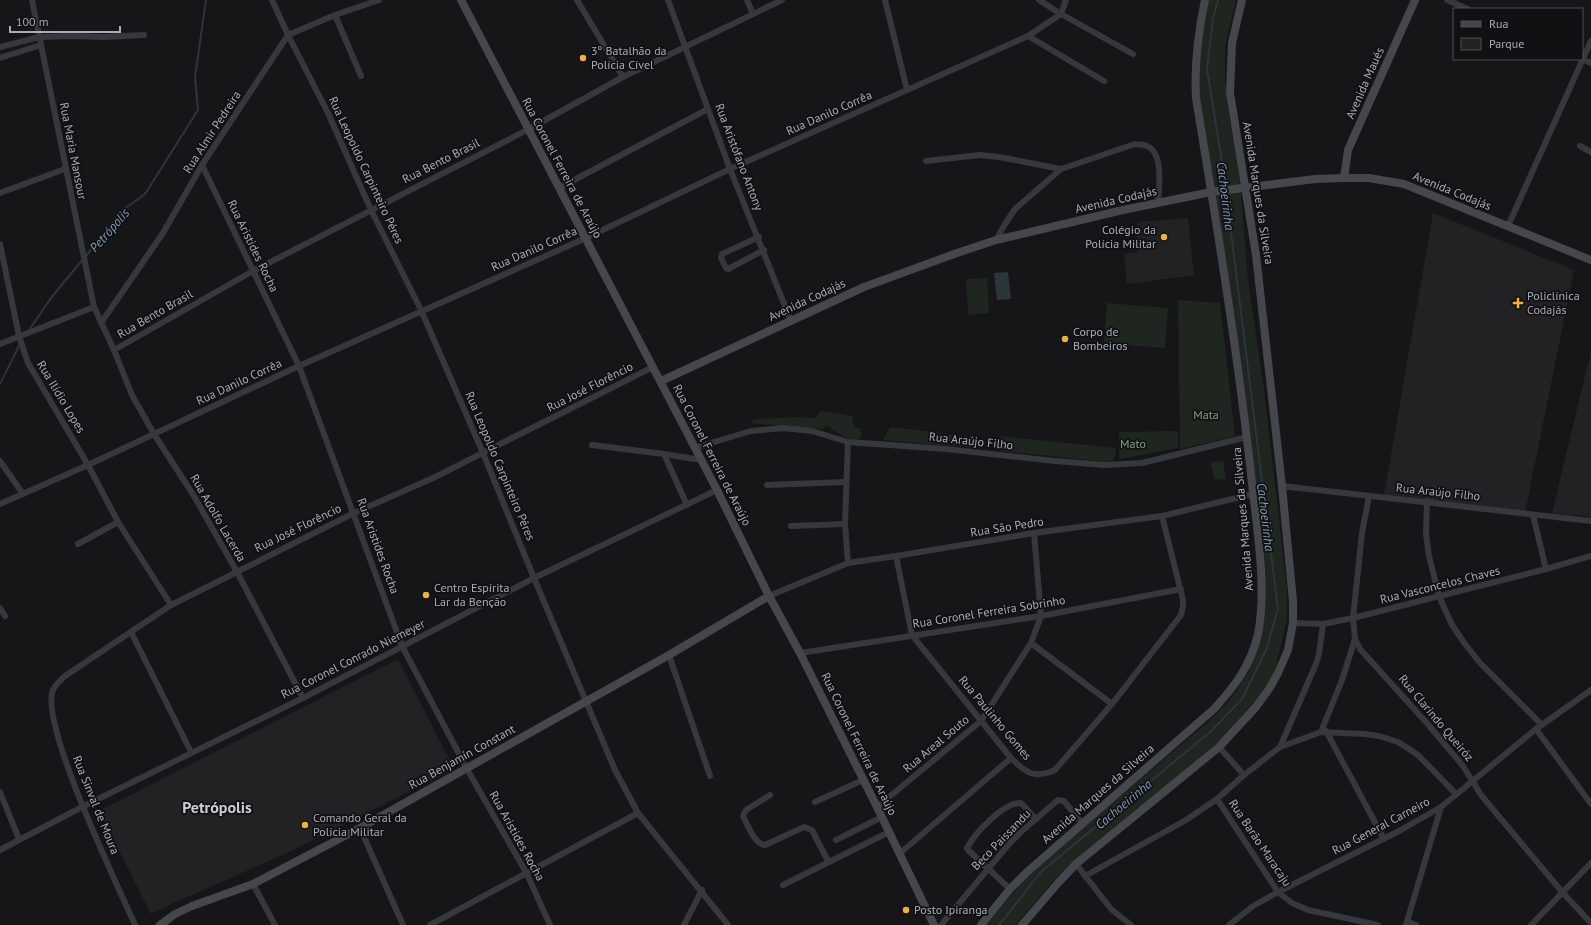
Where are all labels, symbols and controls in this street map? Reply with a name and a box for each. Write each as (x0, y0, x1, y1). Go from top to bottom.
scale bar (10, 8, 120, 34)
legend (1453, 8, 1583, 60)
text: 100 m (16, 14, 49, 29)
text: Rua (1489, 16, 1508, 31)
text: Parque (1489, 36, 1524, 51)
place label: 3º Batalhão da Polícia Cível (591, 43, 667, 72)
street label: Avenida Maués (1342, 45, 1387, 121)
marker: 3º Batalhão da Polícia Cível (578, 53, 588, 63)
street label: Rua Danilo Corrêa (784, 87, 874, 138)
street label: Rua Almir Pedreira (179, 88, 244, 176)
street label: Rua Leopoldo Carpinteiro Péres (326, 94, 407, 246)
street label: Rua Coronel Ferreira de Araújo (519, 95, 606, 241)
street label: Rua Maria Mansour (57, 101, 90, 201)
street label: Rua Aristófano Antony (712, 101, 767, 213)
street label: Avenida Marques da Silveira (1240, 121, 1277, 265)
street label: Rua Bento Brasil (400, 134, 482, 186)
water label: Cachoeirinha (1213, 161, 1238, 232)
street label: Avenida Codajás (1411, 168, 1494, 213)
street label: Avenida Codajás (1074, 183, 1158, 216)
street label: Rua Aristides Rocha (225, 197, 282, 294)
water label: Petrópolis (86, 204, 134, 256)
place label: Colégio da Polícia Militar (1085, 222, 1156, 251)
street label: Rua Danilo Corrêa (489, 223, 579, 274)
marker: Colégio da Polícia Militar (1159, 232, 1169, 242)
street label: Avenida Codajás (766, 275, 848, 324)
street label: Rua Bento Brasil (114, 286, 196, 341)
place label: Policlínica Codajás (1527, 288, 1580, 317)
marker: Policlínica Codajás (1512, 297, 1524, 309)
place label: Corpo de Bombeiros (1073, 324, 1128, 353)
marker: Corpo de Bombeiros (1060, 334, 1070, 344)
street label: Rua Danilo Corrêa (194, 355, 284, 408)
street label: Rua Ilídio Lopes (34, 358, 89, 436)
street label: Rua José Florêncio (544, 358, 635, 415)
street label: Rua Coronel Ferreira de Araújo (670, 381, 755, 528)
street label: Rua Leopoldo Carpinteiro Péres (462, 389, 539, 543)
park label: Mata (1193, 407, 1219, 422)
street label: Rua Araújo Filho (928, 429, 1014, 452)
park label: Mato (1120, 436, 1146, 451)
street label: Avenida Marques da Silveira (1229, 447, 1256, 592)
street label: Rua Adolfo Lacerda (187, 471, 250, 564)
street label: Rua Araújo Filho (1395, 480, 1481, 503)
water label: Cachoeirinha (1253, 482, 1278, 553)
street label: Rua Aristides Rocha (354, 496, 403, 596)
street label: Rua José Florêncio (252, 500, 344, 555)
street label: Rua São Pedro (969, 513, 1045, 540)
street label: Rua Vasconcelos Chaves (1378, 562, 1501, 607)
place label: Centro Espírita Lar da Benção (434, 580, 509, 609)
marker: Centro Espírita Lar da Benção (421, 590, 431, 600)
street label: Rua Coronel Ferreira Sobrinho (911, 592, 1066, 631)
street label: Rua Coronel Conrado Niemeyer (278, 616, 427, 701)
street label: Rua Coronel Ferreira de Araújo (818, 670, 901, 818)
street label: Rua Clarindo Queiróz (1396, 671, 1477, 764)
street label: Rua Paulinho Gomes (956, 672, 1035, 763)
street label: Rua Areal Souto (900, 712, 972, 776)
street label: Rua Benjamín Constant (406, 721, 518, 792)
street label: Avenida Marques da Silveira (1038, 741, 1157, 847)
street label: Rua Sinval de Moura (70, 753, 123, 857)
water label: Cachoeirinha (1092, 775, 1156, 833)
street label: Rua Aristides Rocha (486, 788, 548, 883)
street label: Rua General Carneiro (1329, 793, 1432, 858)
street label: Rua Barão Maracaju (1226, 796, 1295, 889)
district label: Petrópolis (182, 797, 252, 817)
street label: Beco Paissandu (968, 806, 1033, 873)
place label: Comando Geral da Polícia Militar (313, 810, 407, 839)
marker: Comando Geral da Polícia Militar (300, 820, 310, 830)
place label: Posto Ipiranga (914, 902, 988, 917)
marker: Posto Ipiranga (901, 905, 911, 915)

